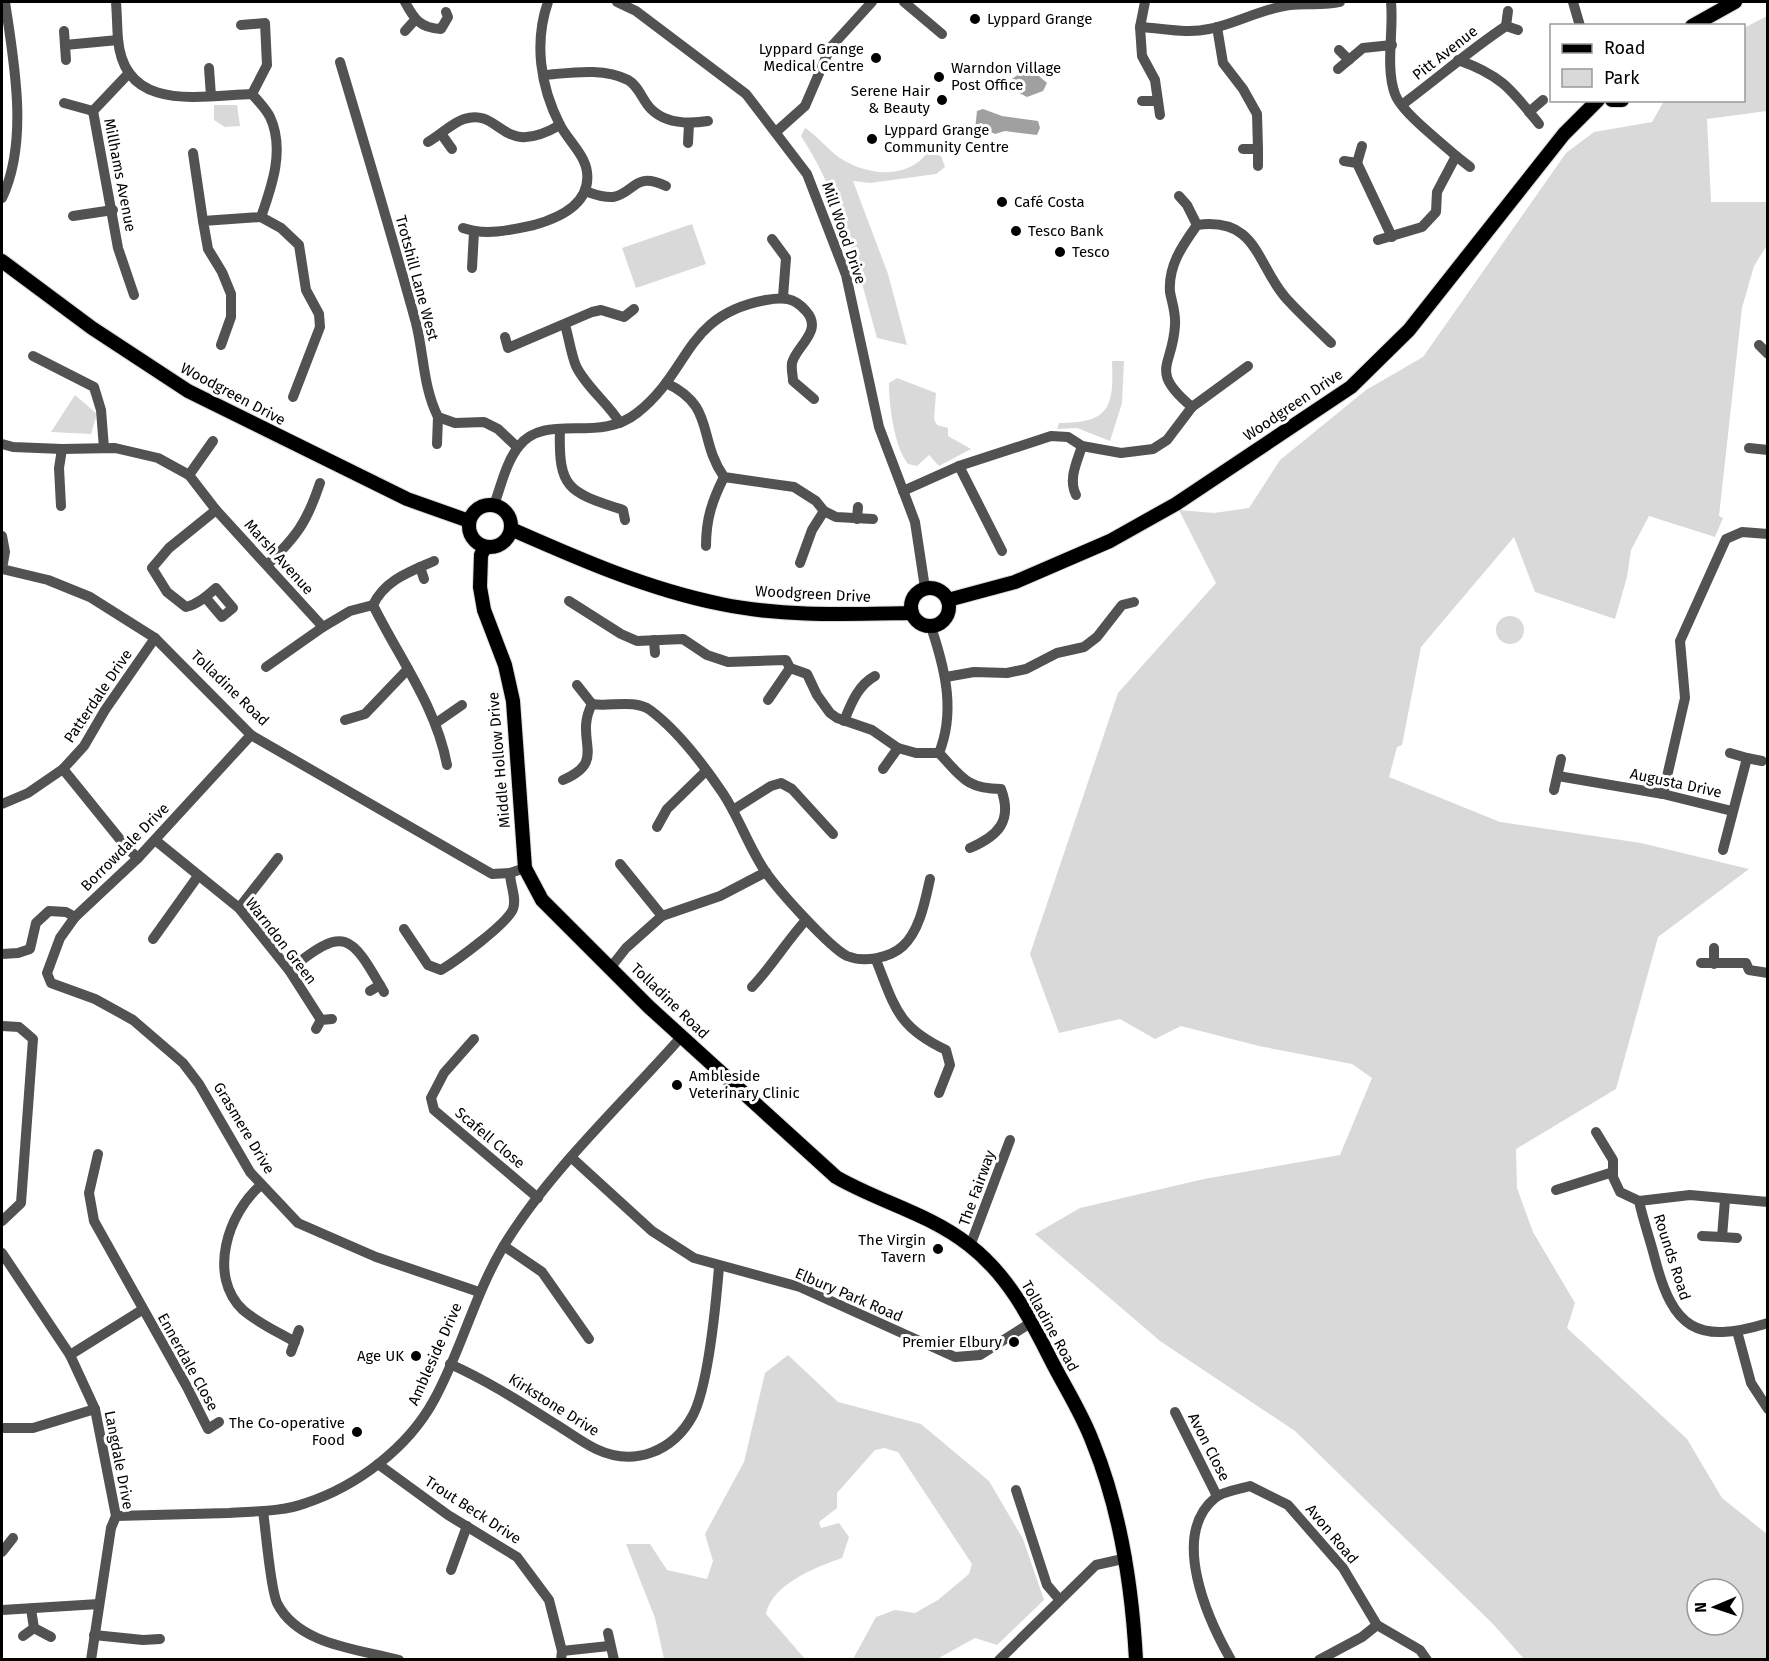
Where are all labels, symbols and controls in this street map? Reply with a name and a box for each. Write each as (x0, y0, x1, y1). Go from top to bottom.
place label: Lyppard Grange (987, 10, 1092, 28)
marker: Lyppard Grange (968, 12, 982, 26)
street label: Pitt Avenue (1409, 22, 1481, 84)
legend (1550, 24, 1745, 102)
text: Road (1604, 37, 1646, 59)
place label: Lyppard Grange Medical Centre (759, 40, 864, 75)
marker: Lyppard Grange Medical Centre (869, 51, 883, 65)
place label: Warndon Village Post Office (951, 59, 1061, 94)
text: Park (1604, 67, 1640, 89)
marker: Warndon Village Post Office (932, 70, 946, 84)
place label: Serene Hair & Beauty (851, 82, 931, 117)
marker: Serene Hair & Beauty (935, 93, 949, 107)
street label: Millhams Avenue (100, 117, 140, 233)
place label: Lyppard Grange Community Centre (884, 121, 1009, 156)
marker: Lyppard Grange Community Centre (865, 132, 879, 146)
street label: Mill Wood Drive (818, 180, 870, 286)
place label: Café Costa (1014, 193, 1085, 211)
marker: Café Costa (995, 195, 1009, 209)
street label: Trotshill Lane West (392, 213, 443, 343)
place label: Tesco Bank (1028, 222, 1104, 240)
marker: Tesco Bank (1009, 224, 1023, 238)
place label: Tesco (1072, 243, 1110, 261)
marker: Tesco (1053, 245, 1067, 259)
street label: Woodgreen Drive (177, 359, 289, 429)
street label: Woodgreen Drive (1240, 365, 1346, 445)
street label: Marsh Avenue (241, 516, 317, 598)
street label: Woodgreen Drive (755, 582, 871, 606)
street label: Patterdale Drive (60, 646, 136, 746)
street label: Tolladine Road (187, 646, 273, 730)
street label: Middle Hollow Drive (484, 691, 514, 829)
street label: Augusta Drive (1628, 764, 1724, 802)
street label: Borrowdale Drive (77, 799, 173, 895)
street label: Warndon Green (242, 894, 320, 988)
street label: Tolladine Road (627, 959, 713, 1043)
place label: Ambleside Veterinary Clinic (689, 1067, 800, 1102)
marker: Ambleside Veterinary Clinic (670, 1078, 684, 1092)
street label: Grasmere Drive (210, 1079, 278, 1177)
street label: Scafell Close (451, 1104, 529, 1172)
street label: The Fairway (955, 1147, 999, 1228)
street label: Rounds Road (1650, 1212, 1694, 1302)
place label: The Virgin Tavern (858, 1231, 926, 1266)
marker: The Virgin Tavern (931, 1242, 945, 1256)
street label: Elbury Park Road (792, 1264, 906, 1326)
street label: Tolladine Road (1018, 1277, 1082, 1375)
street label: Ambleside Drive (404, 1300, 466, 1408)
street label: Ennerdale Close (154, 1310, 222, 1414)
place label: Premier Elbury (902, 1333, 1003, 1351)
marker: Premier Elbury (1007, 1335, 1021, 1349)
place label: Age UK (357, 1347, 404, 1365)
marker: Age UK (409, 1349, 423, 1363)
street label: Kirkstone Drive (505, 1370, 603, 1440)
street label: Langdale Drive (101, 1409, 137, 1511)
street label: Avon Close (1184, 1410, 1234, 1484)
place label: The Co-operative Food (229, 1414, 345, 1449)
marker: The Co-operative Food (350, 1425, 364, 1439)
street label: Trout Beck Drive (422, 1472, 524, 1548)
street label: Avon Road (1302, 1501, 1362, 1567)
north arrow (1685, 1577, 1745, 1637)
text: N (1691, 1602, 1710, 1613)

